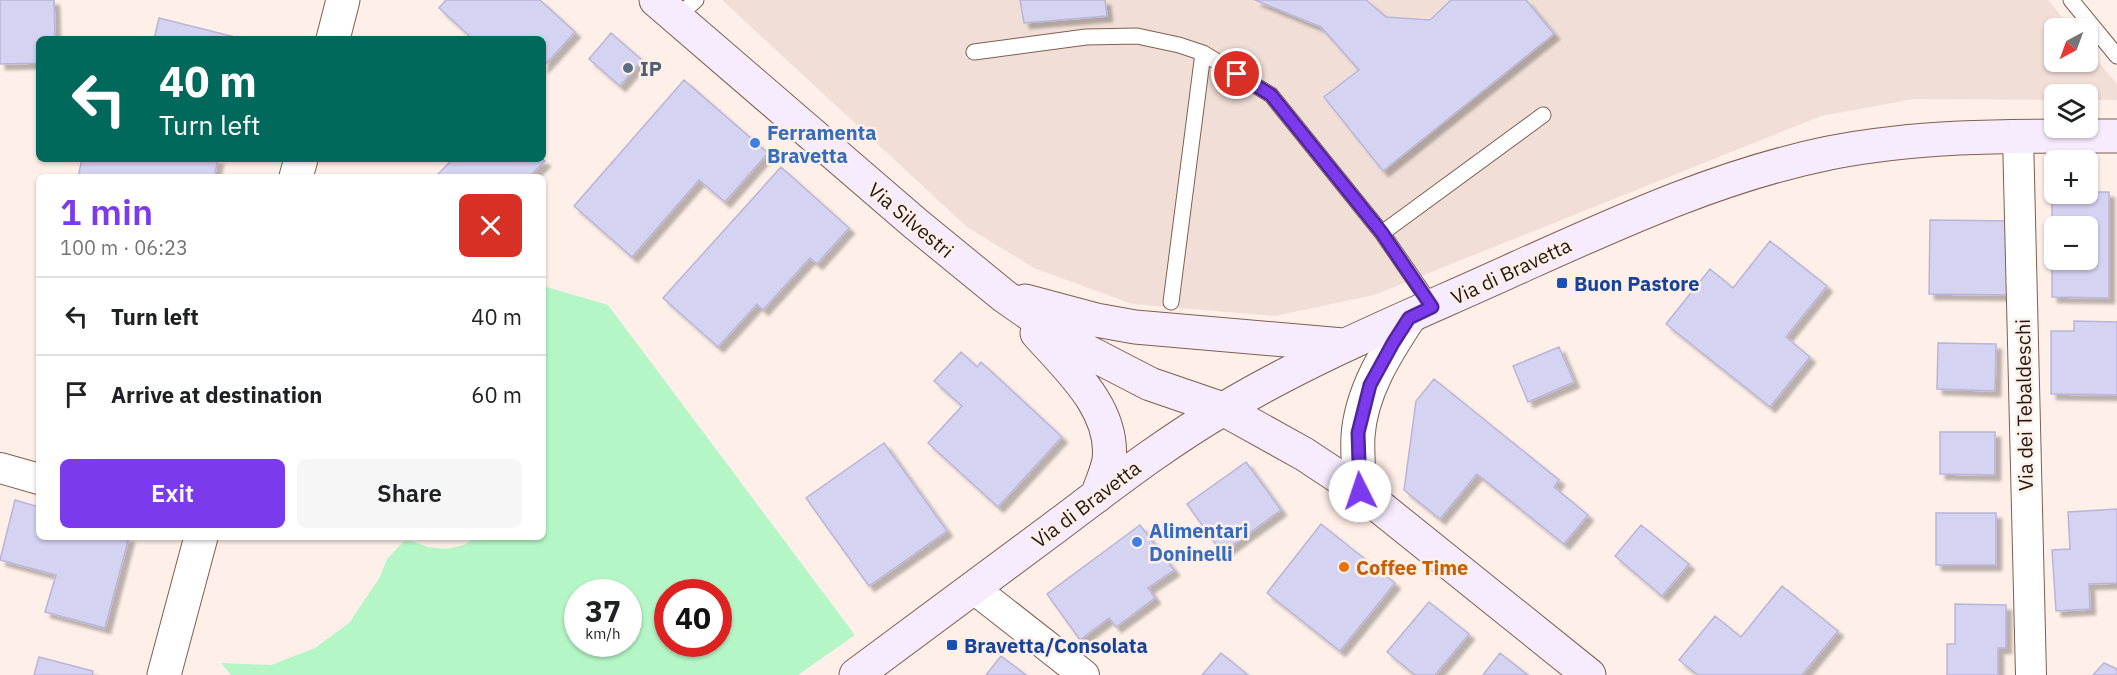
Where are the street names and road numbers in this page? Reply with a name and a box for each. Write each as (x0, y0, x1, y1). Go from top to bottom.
street label: Via Silvestri (862, 176, 960, 264)
street label: Via di Bravetta (1446, 231, 1576, 311)
street label: Via dei Tebaldeschi (2009, 319, 2039, 491)
street label: Via di Bravetta (1026, 454, 1146, 554)

